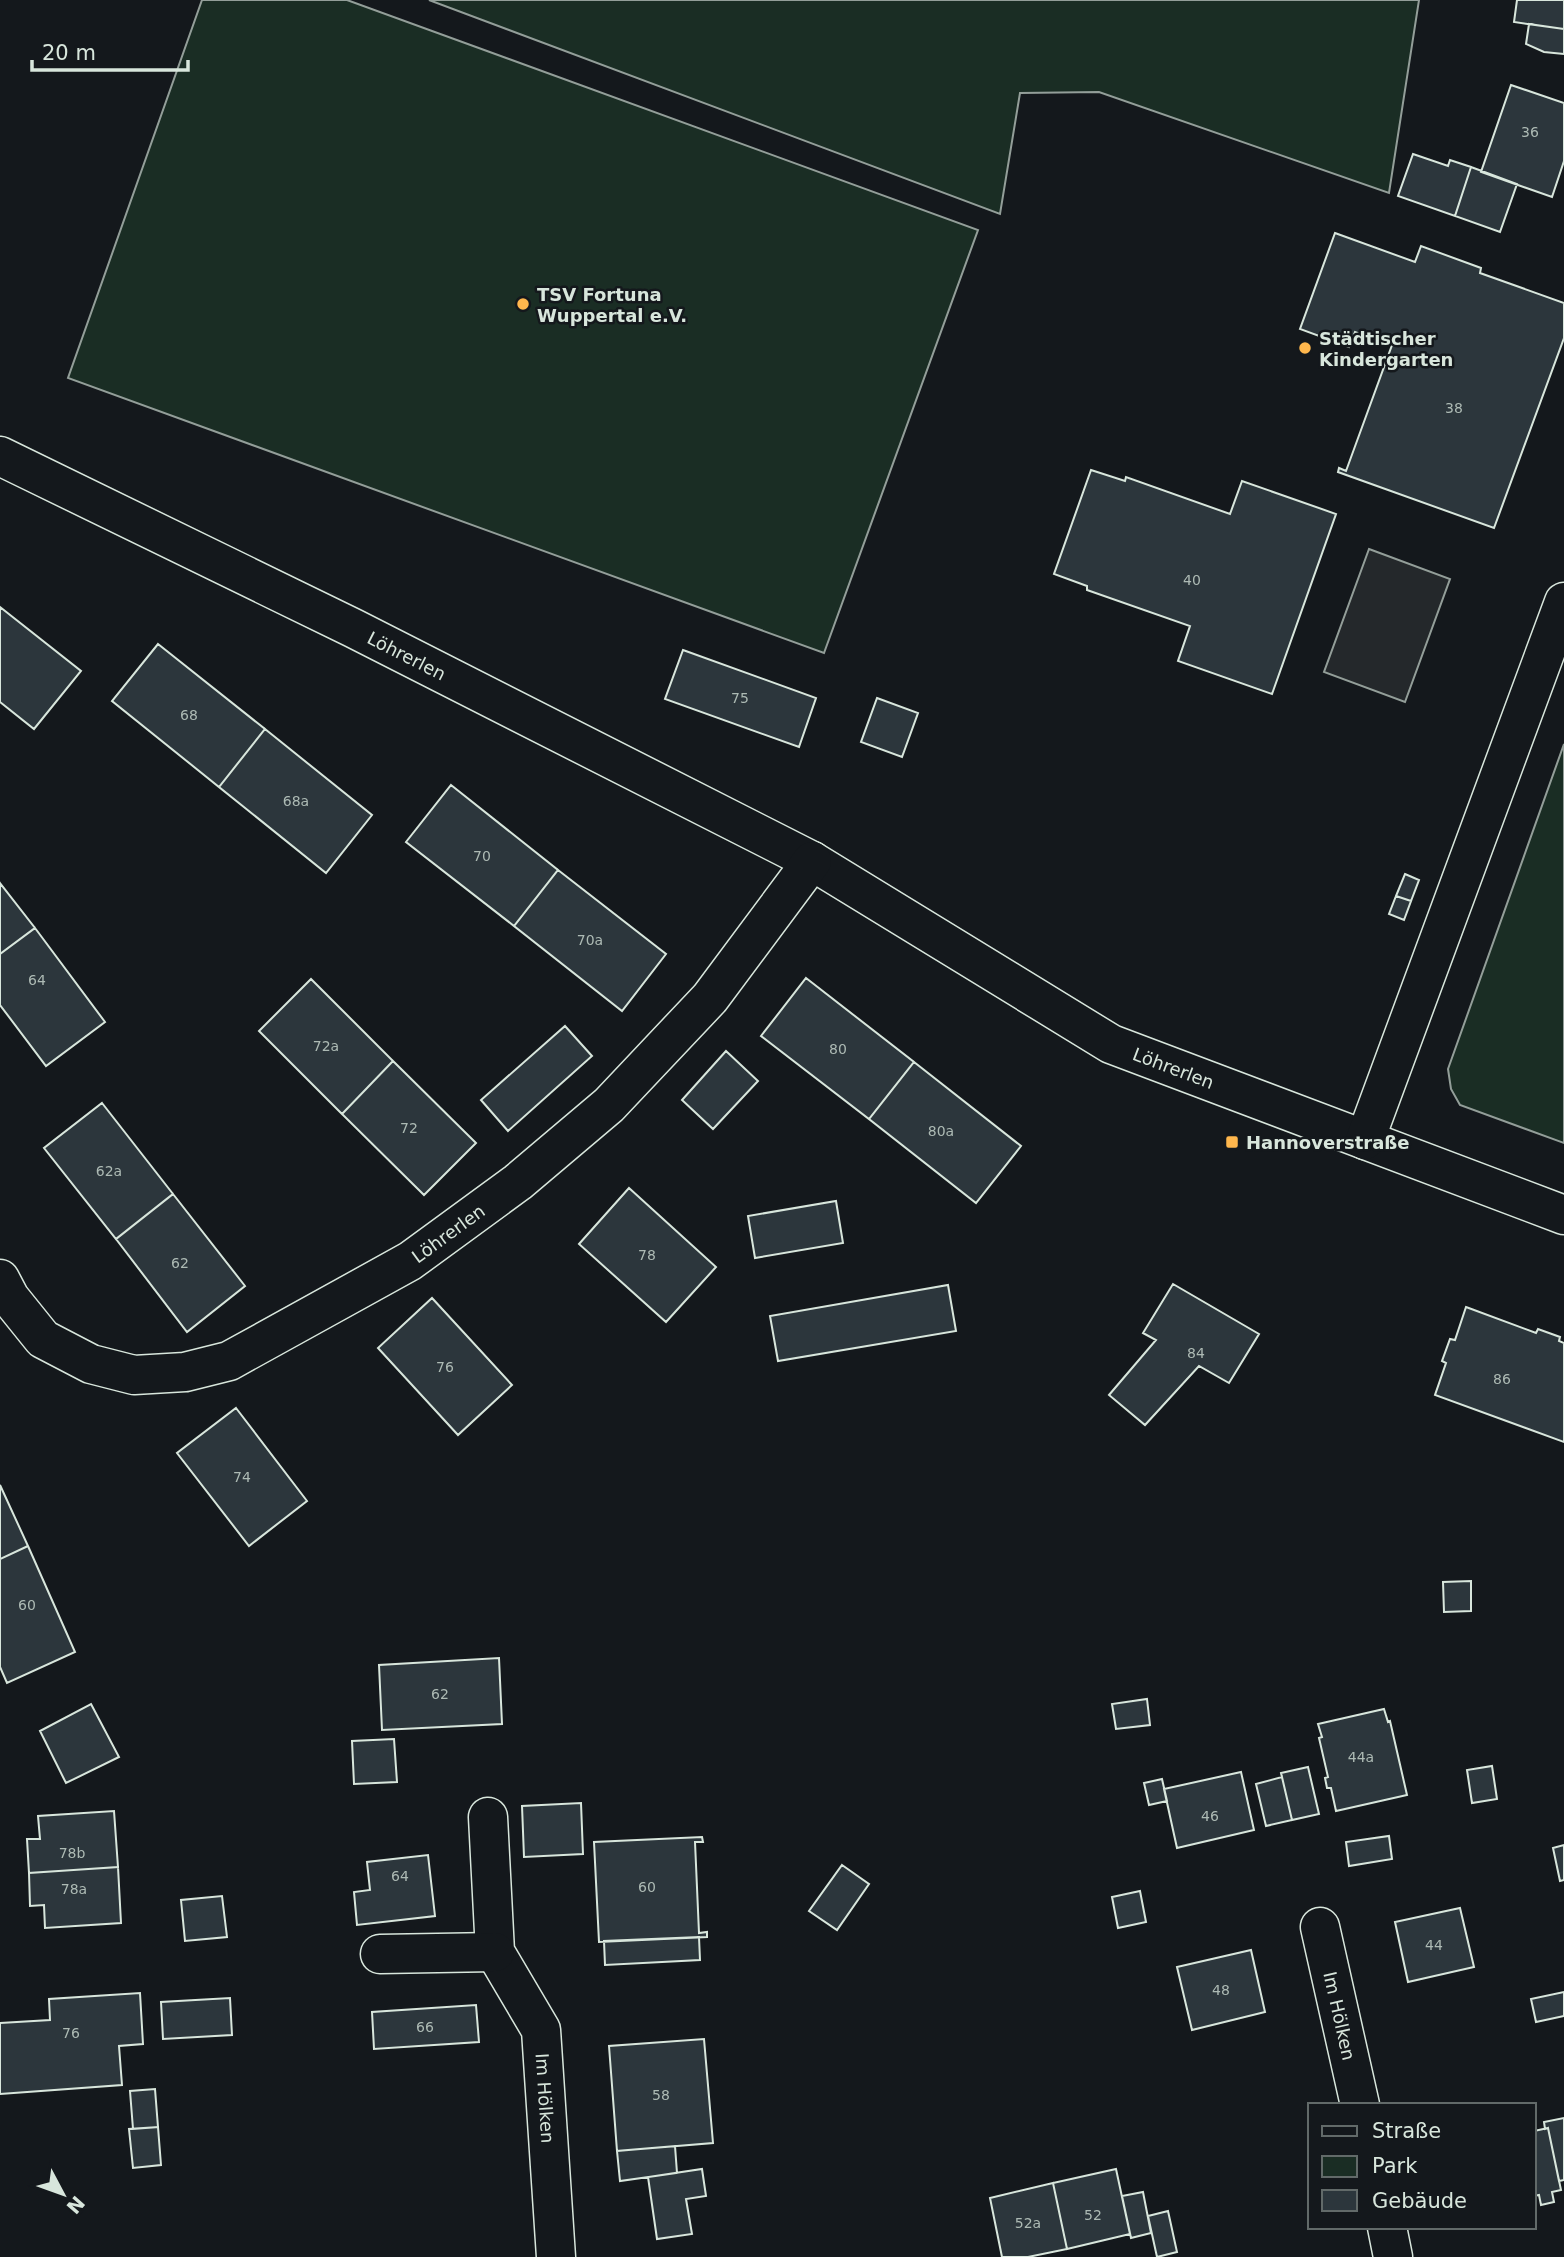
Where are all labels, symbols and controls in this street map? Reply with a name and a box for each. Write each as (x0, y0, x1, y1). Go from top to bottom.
scale bar (32, 28, 187, 72)
text: 20 m (42, 41, 96, 65)
house number: 36 (1521, 124, 1539, 140)
place label: TSV Fortuna Wuppertal e.V. (537, 284, 687, 326)
marker: TSV Fortuna Wuppertal e.V. (515, 296, 531, 312)
place label: Städtischer Kindergarten (1319, 328, 1453, 370)
marker: Städtischer Kindergarten (1297, 340, 1313, 356)
house number: 38 (1445, 400, 1463, 416)
house number: 40 (1183, 572, 1201, 588)
street label: Löhrerlen (364, 627, 450, 684)
house number: 75 (731, 690, 749, 706)
house number: 68 (180, 707, 198, 723)
house number: 68a (283, 793, 309, 809)
house number: 70 (473, 848, 491, 864)
house number: 70a (577, 932, 603, 948)
house number: 64 (28, 972, 46, 988)
house number: 72a (313, 1038, 339, 1054)
house number: 80 (829, 1041, 847, 1057)
street label: Löhrerlen (1130, 1043, 1217, 1093)
house number: 72 (400, 1120, 418, 1136)
house number: 80a (928, 1123, 954, 1139)
place label: Hannoverstraße (1246, 1132, 1410, 1153)
marker: Hannoverstraße (1224, 1134, 1240, 1150)
house number: 62a (96, 1163, 122, 1179)
street label: Löhrerlen (407, 1200, 489, 1267)
house number: 78 (638, 1247, 656, 1263)
house number: 62 (171, 1255, 189, 1271)
house number: 84 (1187, 1345, 1205, 1361)
house number: 76 (436, 1359, 454, 1375)
house number: 86 (1493, 1371, 1511, 1387)
house number: 74 (233, 1469, 251, 1485)
house number: 60 (18, 1597, 36, 1613)
house number: 62 (431, 1686, 449, 1702)
house number: 44a (1348, 1749, 1374, 1765)
house number: 46 (1201, 1808, 1219, 1824)
house number: 78b (59, 1845, 85, 1861)
house number: 64 (391, 1868, 409, 1884)
house number: 60 (638, 1879, 656, 1895)
house number: 78a (61, 1881, 87, 1897)
house number: 44 (1425, 1937, 1443, 1953)
street label: Im Hölken (1320, 1969, 1360, 2062)
house number: 48 (1212, 1982, 1230, 1998)
house number: 66 (416, 2019, 434, 2035)
house number: 76 (62, 2025, 80, 2041)
street label: Im Hölken (532, 2052, 559, 2144)
house number: 58 (652, 2087, 670, 2103)
legend (1308, 2103, 1536, 2229)
text: Straße (1372, 2119, 1441, 2143)
text: Park (1372, 2154, 1418, 2178)
north arrow (28, 2159, 98, 2229)
text: Gebäude (1372, 2189, 1467, 2213)
text: N (62, 2192, 89, 2218)
house number: 52 (1084, 2207, 1102, 2223)
house number: 52a (1015, 2215, 1041, 2231)

